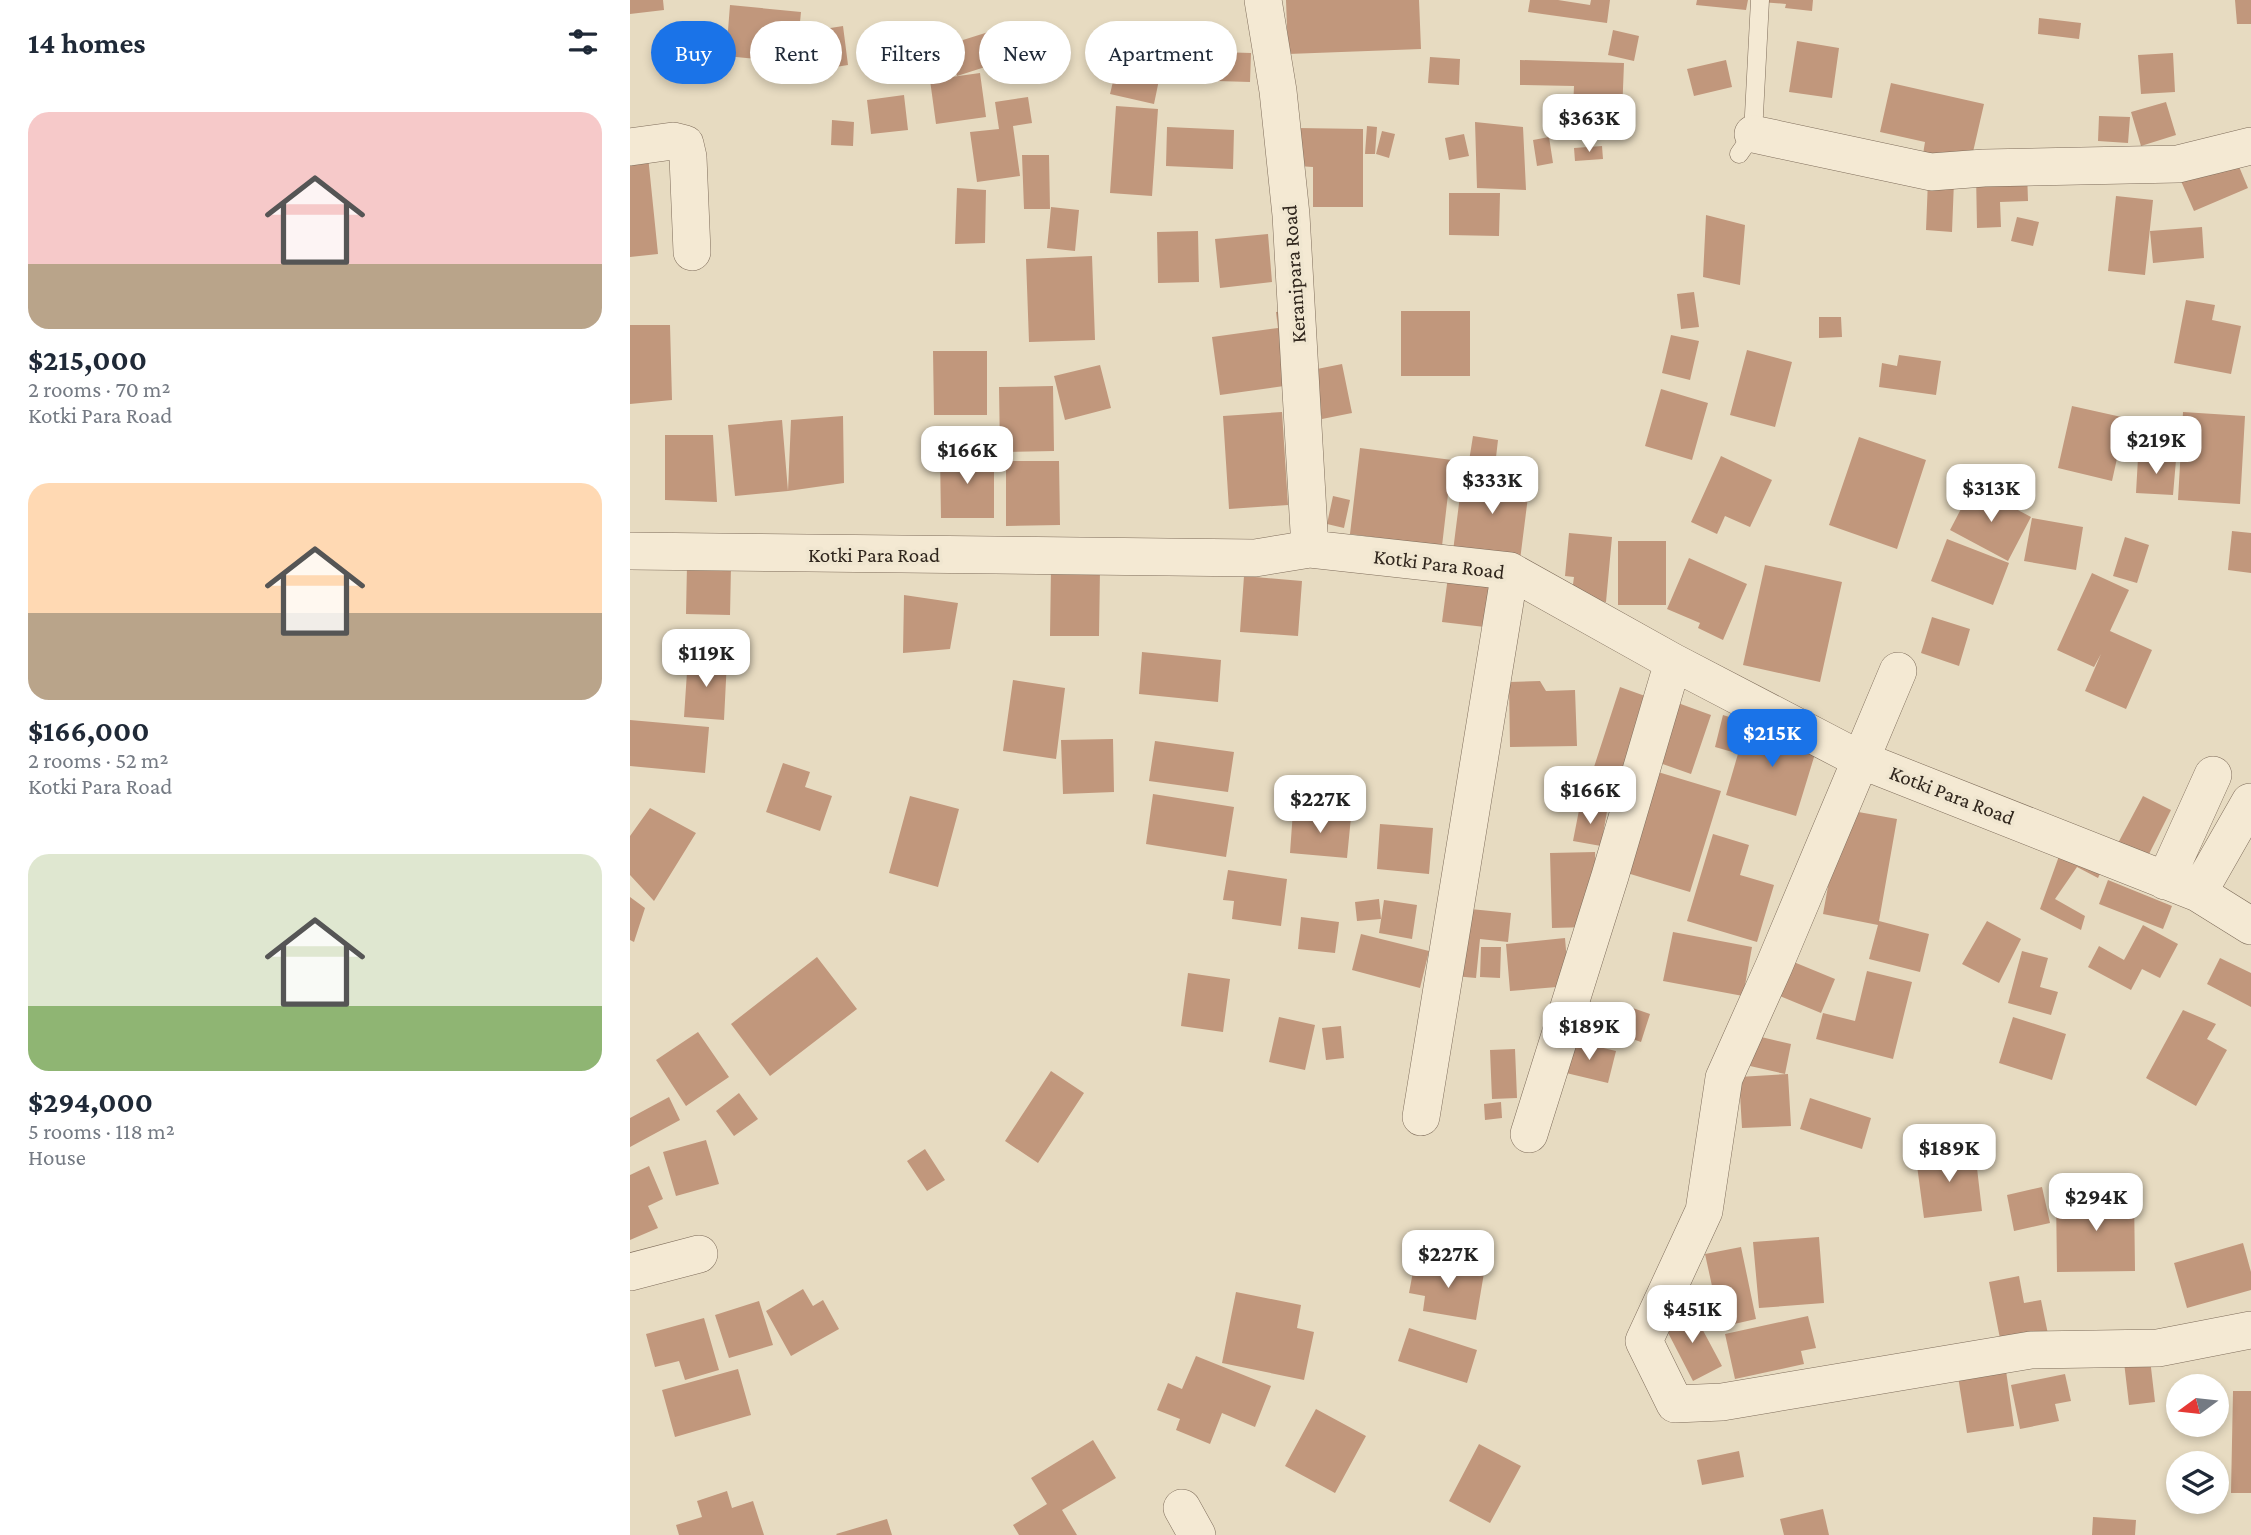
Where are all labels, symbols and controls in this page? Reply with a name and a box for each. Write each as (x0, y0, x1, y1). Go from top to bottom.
chip: Buy (651, 21, 736, 84)
chip: Rent (750, 21, 842, 84)
chip: Filters (856, 21, 965, 84)
chip: New (979, 21, 1071, 84)
chip: Apartment (1085, 21, 1237, 84)
icon: filters (564, 23, 602, 61)
text: 14 homes (28, 26, 146, 59)
pin: $363K (1540, 94, 1638, 154)
text: $363K (1559, 104, 1619, 130)
icon: home (252, 157, 378, 283)
street label: Keranipara Road (1277, 204, 1311, 344)
text: $215,000 (28, 343, 147, 376)
text: 2 rooms · 70 m² (28, 376, 171, 402)
text: Kotki Para Road (28, 402, 172, 428)
pin: $219K (2107, 416, 2205, 476)
pin: $166K (918, 426, 1016, 486)
text: $219K (2126, 426, 2186, 452)
text: $166K (937, 436, 997, 462)
pin: $333K (1443, 456, 1541, 516)
pin: $313K (1942, 464, 2040, 524)
text: $333K (1462, 466, 1522, 492)
text: $313K (1962, 474, 2020, 500)
icon: home (252, 528, 378, 654)
street label: Kotki Para Road (808, 543, 940, 567)
street label: Kotki Para Road (1372, 544, 1506, 584)
pin: $119K (657, 630, 755, 689)
text: $119K (678, 639, 734, 665)
pin: $215K (1723, 710, 1821, 769)
text: $166,000 (28, 714, 150, 747)
text: $215K (1743, 719, 1801, 745)
text: 2 rooms · 52 m² (28, 747, 168, 773)
street label: Kotki Para Road (1886, 760, 2018, 830)
pin: $166K (1541, 766, 1639, 826)
text: Kotki Para Road (28, 773, 172, 799)
pin: $227K (1271, 776, 1369, 835)
text: $166K (1560, 776, 1620, 802)
text: $227K (1290, 785, 1350, 811)
icon: home (252, 899, 378, 1025)
pin: $189K (1540, 1002, 1638, 1062)
text: $189K (1559, 1012, 1619, 1038)
text: $294,000 (28, 1085, 153, 1118)
text: 5 rooms · 118 m² (28, 1118, 175, 1144)
pin: $189K (1900, 1124, 1998, 1184)
text: $189K (1919, 1134, 1979, 1160)
text: House (28, 1144, 86, 1170)
pin: $294K (2047, 1174, 2145, 1233)
text: $294K (2065, 1183, 2127, 1209)
pin: $227K (1399, 1230, 1497, 1290)
text: $227K (1418, 1240, 1478, 1266)
pin: $451K (1643, 1286, 1741, 1345)
text: $451K (1663, 1295, 1721, 1321)
north arrow (2166, 1374, 2230, 1437)
map controls (2166, 1374, 2229, 1514)
button: layers (2166, 1451, 2229, 1514)

